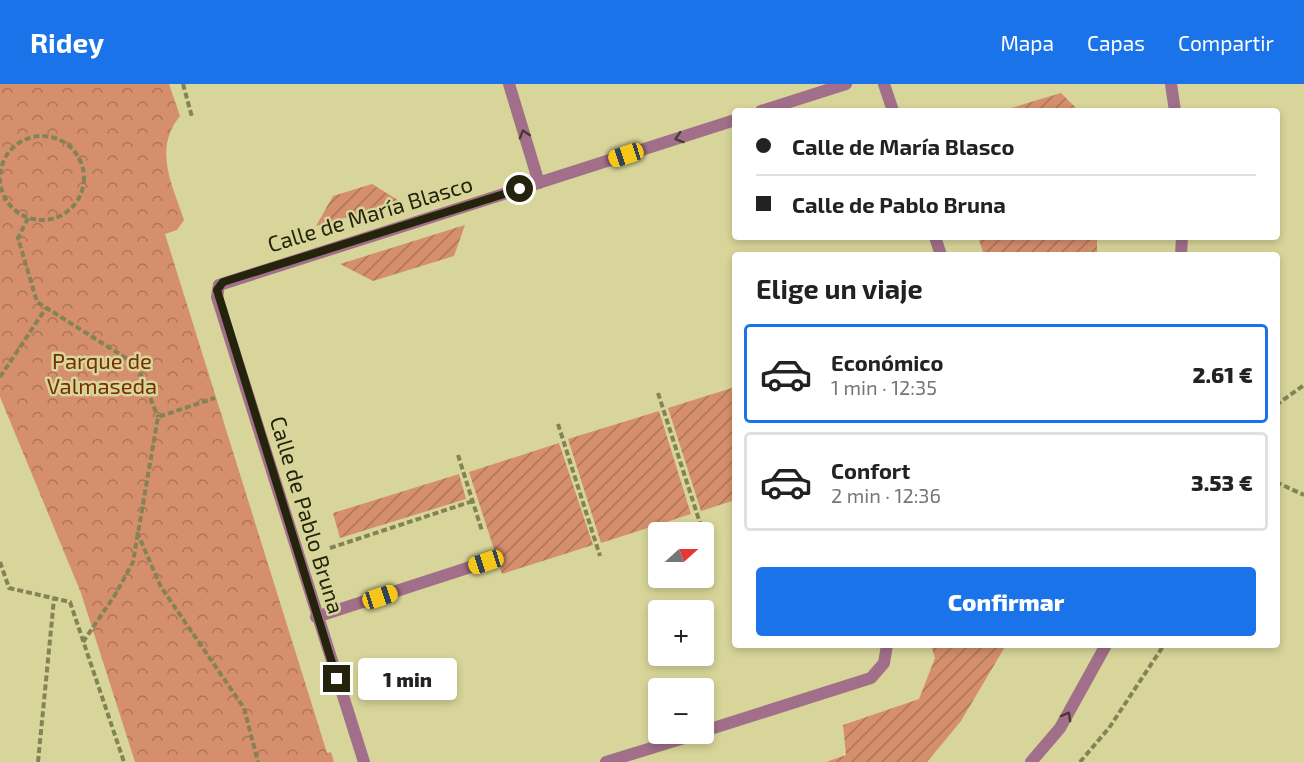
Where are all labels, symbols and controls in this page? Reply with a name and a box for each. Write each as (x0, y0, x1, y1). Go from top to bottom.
text: Ridey (30, 25, 104, 59)
text: Mapa (1000, 30, 1054, 55)
text: Capas (1087, 30, 1145, 55)
text: Compartir (1178, 30, 1274, 55)
one-way arrow (519, 129, 531, 140)
one-way arrow (674, 130, 685, 143)
text: Calle de María Blasco (792, 133, 1014, 159)
car (606, 141, 646, 169)
street label: Calle de María Blasco (264, 169, 475, 257)
route start (506, 175, 533, 202)
text: Calle de Pablo Bruna (792, 191, 1006, 217)
text: Elige un viaje (756, 272, 923, 304)
park label: Parque de Valmaseda (47, 347, 157, 398)
icon: car (759, 347, 813, 401)
text: Económico (831, 349, 943, 375)
text: 2.61 € (1192, 361, 1253, 387)
text: 1 min · 12:35 (831, 375, 937, 399)
street label: Calle de Pablo Bruna (266, 413, 350, 617)
icon: car (759, 455, 813, 509)
text: Confort (831, 457, 910, 483)
text: 3.53 € (1191, 469, 1253, 495)
text: 2 min · 12:36 (831, 483, 941, 507)
north arrow (648, 522, 714, 588)
map controls (648, 522, 714, 744)
car (466, 548, 506, 576)
button: Confirmar (756, 567, 1256, 636)
car (360, 583, 400, 611)
button: + (648, 600, 714, 666)
callout: 1 min (358, 658, 457, 700)
route end (323, 665, 350, 692)
text: 1 min (383, 667, 432, 691)
button: − (648, 678, 714, 744)
one-way arrow (1060, 712, 1071, 722)

